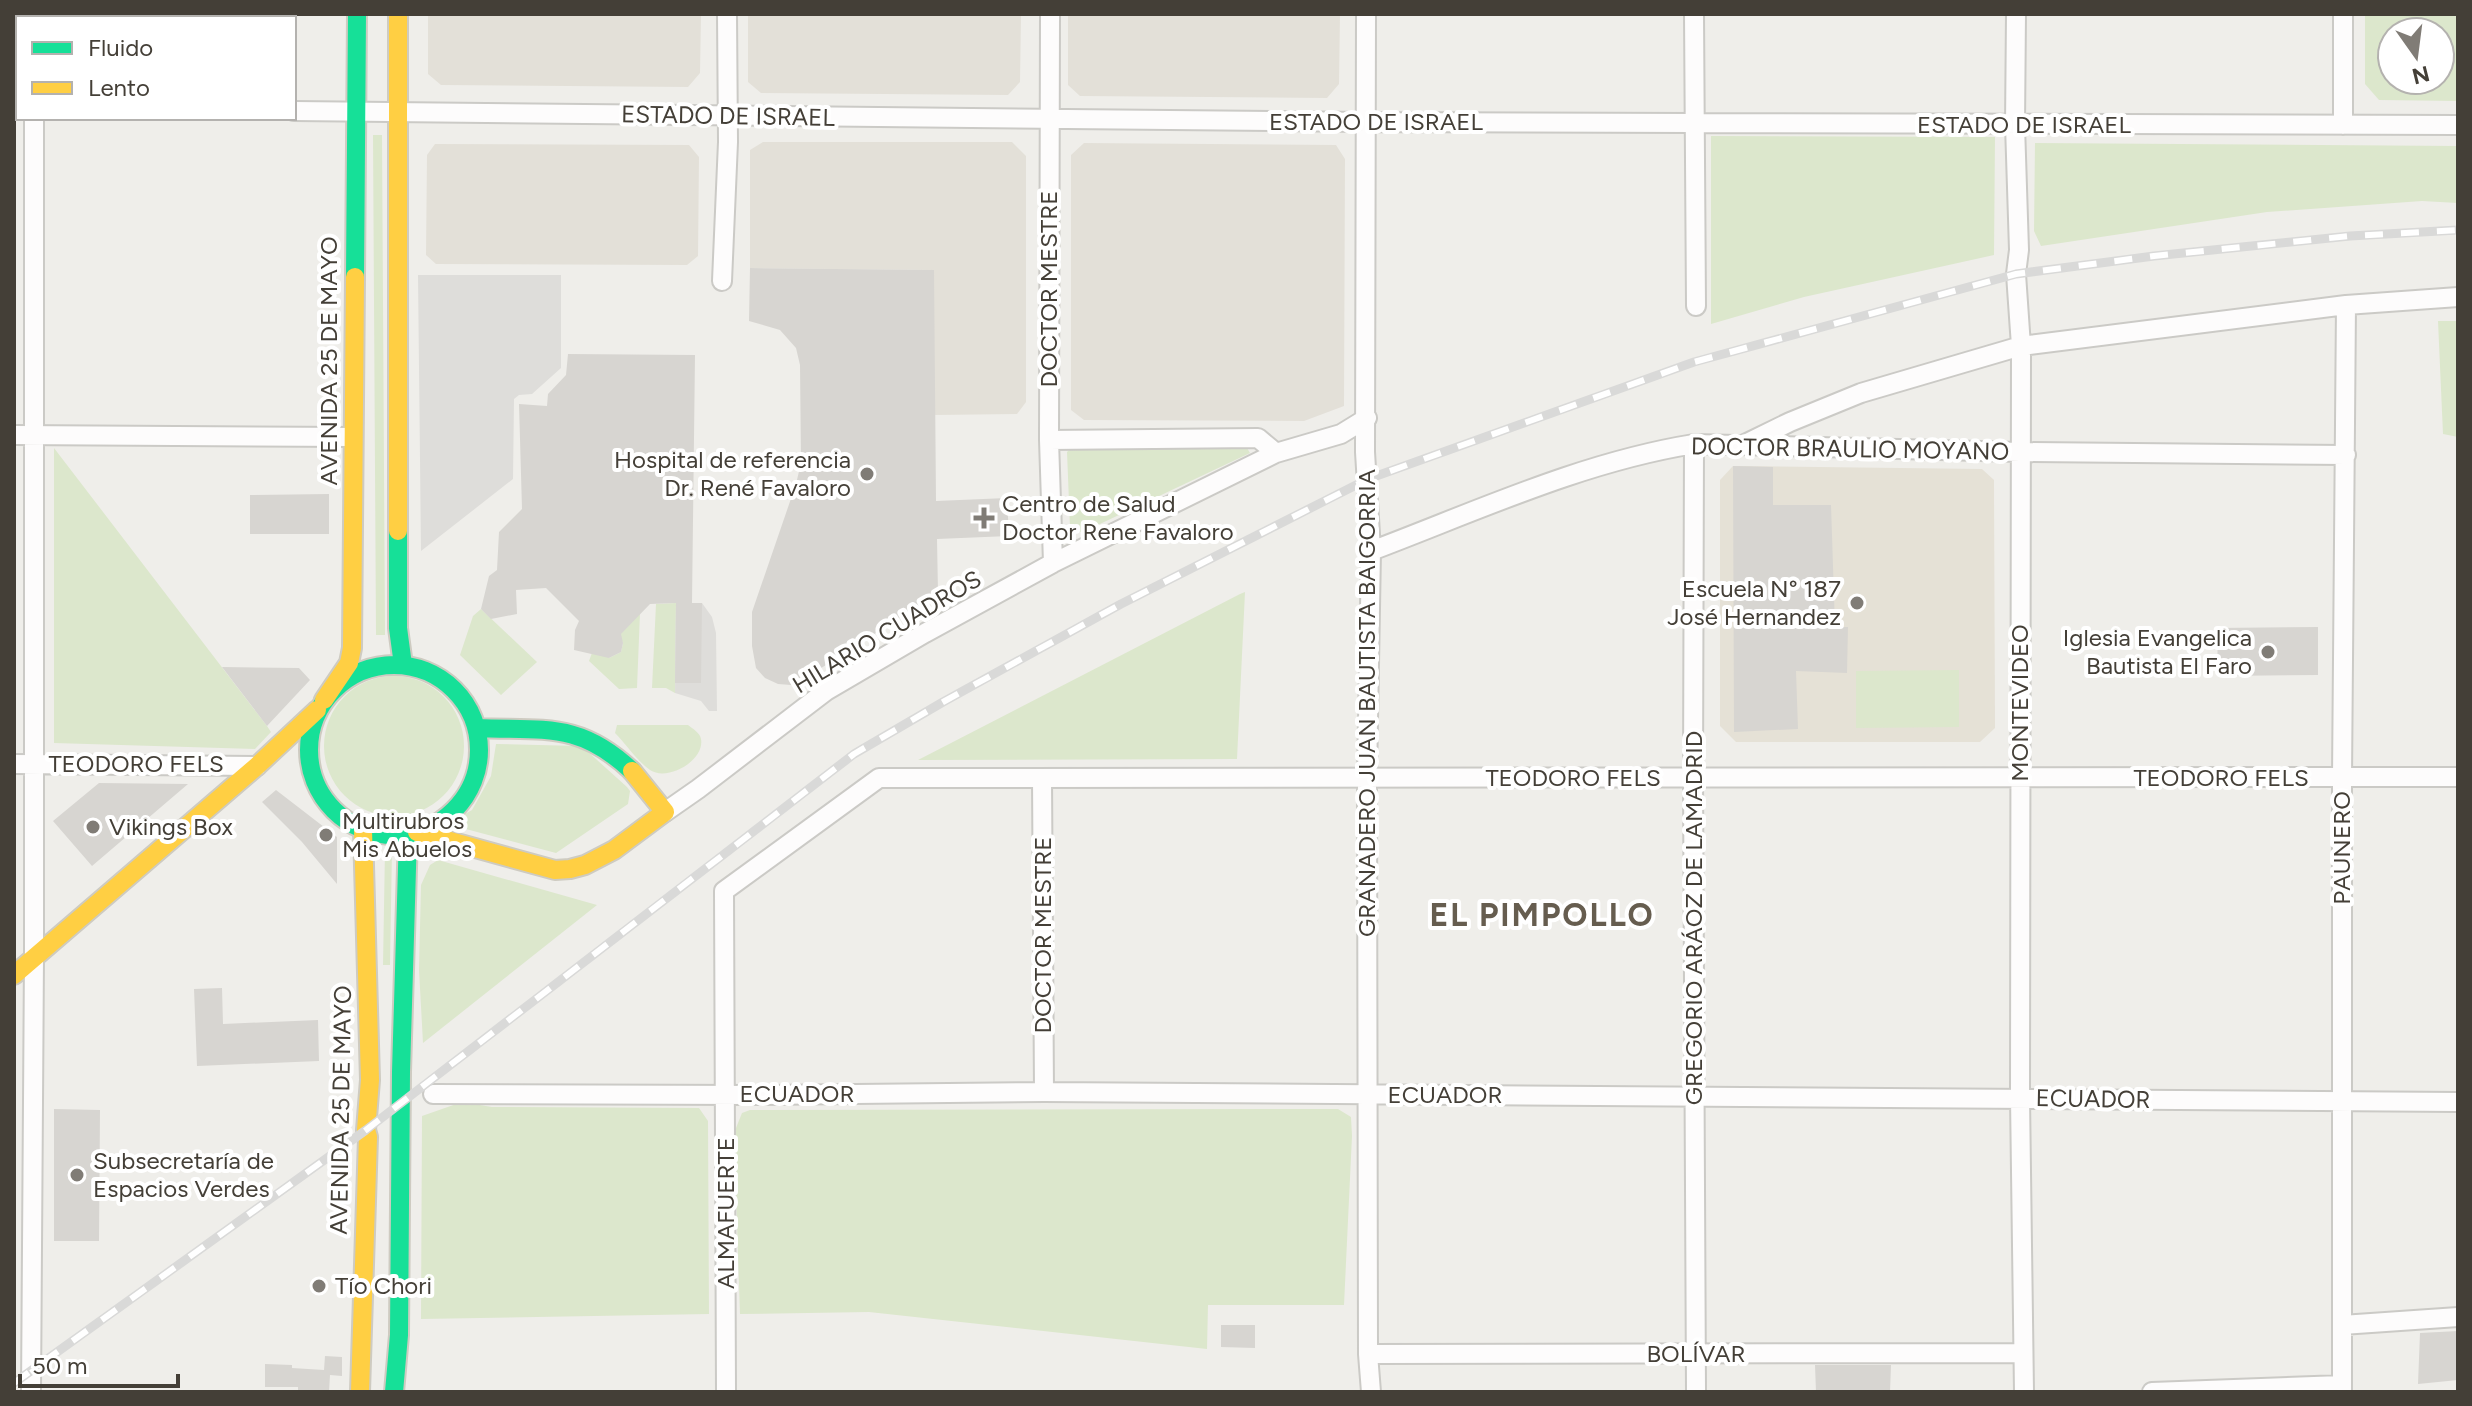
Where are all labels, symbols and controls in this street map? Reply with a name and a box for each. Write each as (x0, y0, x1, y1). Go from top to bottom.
legend (16, 16, 296, 120)
north arrow (2376, 16, 2456, 96)
text: Fluido (88, 33, 153, 62)
text: N (2409, 60, 2432, 90)
text: Lento (88, 73, 150, 102)
street label: ESTADO DE ISRAEL (621, 99, 836, 132)
street label: ESTADO DE ISRAEL (1269, 107, 1483, 136)
street label: ESTADO DE ISRAEL (1917, 110, 2131, 139)
street label: DOCTOR MESTRE (1034, 191, 1063, 388)
street label: AVENIDA 25 DE MAYO (314, 236, 343, 486)
street label: DOCTOR BRAULIO MOYANO (1691, 431, 2009, 466)
place label: Hospital de referencia Dr. René Favaloro (614, 445, 851, 502)
marker: Hospital de referencia Dr. René Favaloro (858, 465, 876, 483)
street label: GRANADERO JUAN BAUTISTA BAIGORRIA (1352, 468, 1381, 937)
place label: Centro de Salud Doctor Rene Favaloro (1002, 489, 1234, 546)
marker: Centro de Salud Doctor Rene Favaloro (973, 507, 995, 529)
street label: HILARIO CUADROS (787, 564, 986, 699)
place label: Escuela N° 187 José Hernandez (1667, 574, 1841, 631)
marker: Escuela N° 187 José Hernandez (1848, 594, 1866, 612)
place label: Iglesia Evangelica Bautista El Faro (2063, 623, 2252, 680)
street label: MONTEVIDEO (2005, 624, 2034, 782)
marker: Iglesia Evangelica Bautista El Faro (2259, 643, 2277, 661)
street label: GREGORIO ARÁOZ DE LAMADRID (1679, 731, 1708, 1105)
street label: TEODORO FELS (48, 749, 224, 778)
street label: TEODORO FELS (1485, 763, 1661, 792)
street label: TEODORO FELS (2133, 763, 2309, 792)
street label: PAUNERO (2327, 791, 2356, 905)
place label: Multirubros Mis Abuelos (342, 806, 472, 863)
place label: Vikings Box (109, 812, 233, 841)
marker: Vikings Box (84, 818, 102, 836)
marker: Multirubros Mis Abuelos (317, 826, 335, 844)
street label: DOCTOR MESTRE (1028, 837, 1057, 1034)
district label: EL PIMPOLLO (1429, 896, 1655, 934)
street label: AVENIDA 25 DE MAYO (324, 985, 357, 1235)
street label: ECUADOR (740, 1079, 854, 1108)
street label: ECUADOR (1388, 1080, 1502, 1109)
street label: ECUADOR (2035, 1083, 2151, 1114)
street label: ALMAFUERTE (711, 1137, 740, 1289)
place label: Subsecretaría de Espacios Verdes (93, 1146, 274, 1203)
marker: Subsecretaría de Espacios Verdes (68, 1166, 86, 1184)
place label: Tío Chori (335, 1271, 432, 1300)
marker: Tío Chori (310, 1277, 328, 1295)
scale bar (20, 1338, 178, 1388)
street label: BOLÍVAR (1646, 1339, 1746, 1368)
text: 50 m (32, 1351, 88, 1380)

